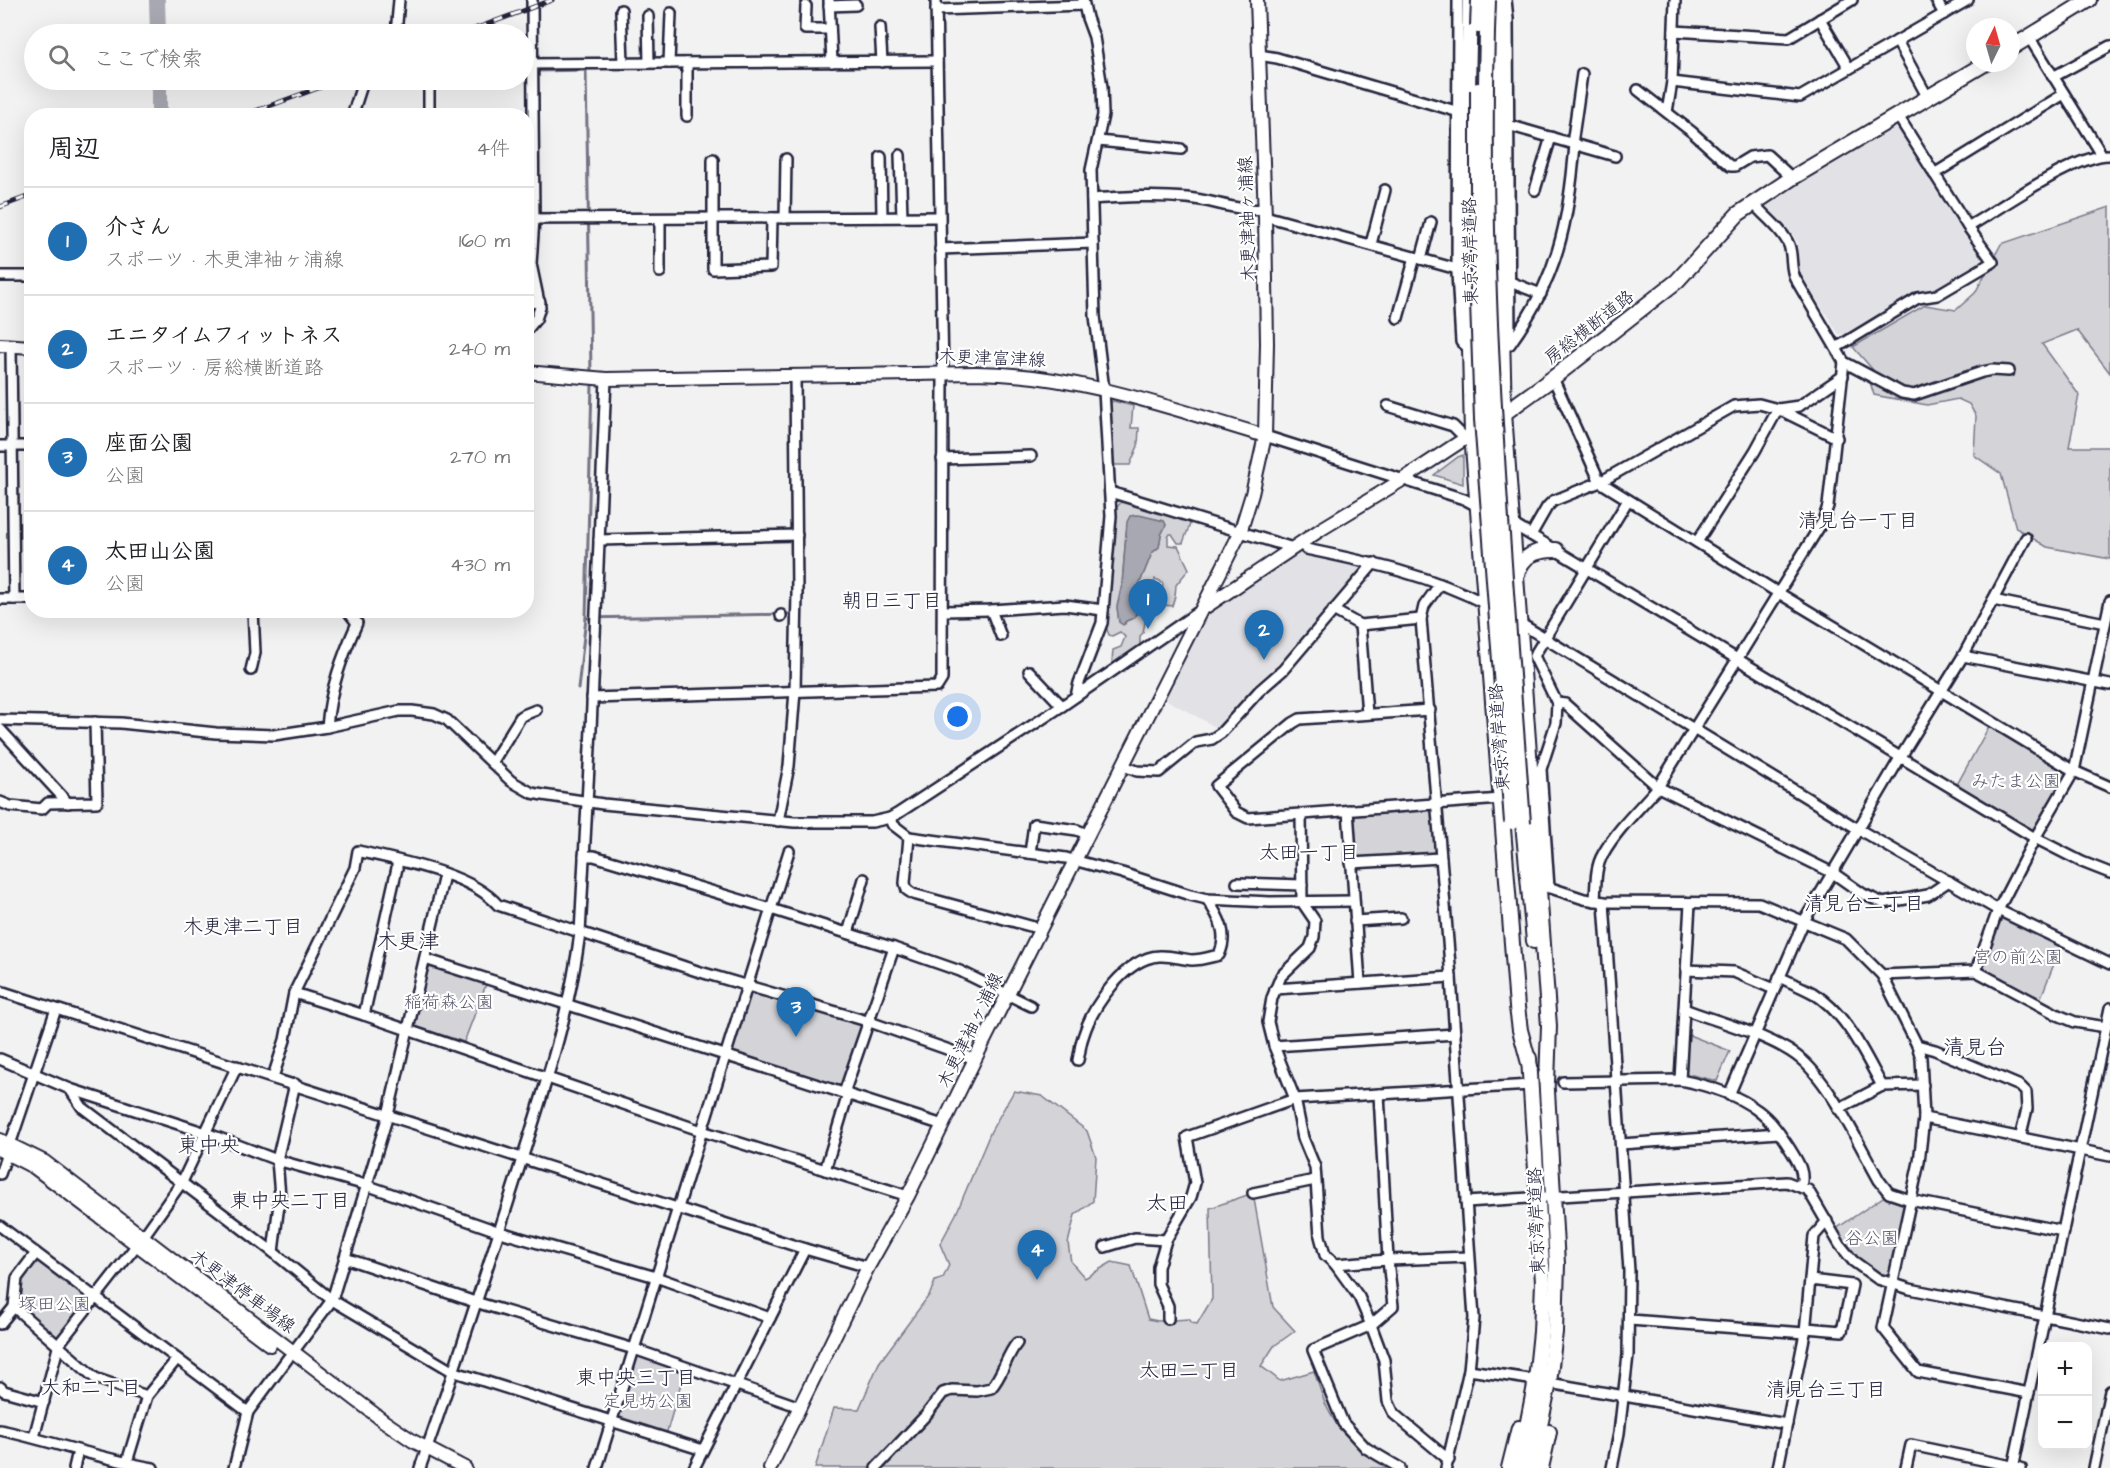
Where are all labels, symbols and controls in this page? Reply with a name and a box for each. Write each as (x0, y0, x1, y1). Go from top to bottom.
north arrow (1966, 18, 2020, 72)
search box (24, 24, 534, 90)
icon: search (45, 41, 78, 74)
text: ここで検索 (93, 44, 203, 75)
text: 周辺 (48, 131, 100, 167)
text: 4件 (476, 135, 510, 163)
street label: 木更津袖ヶ浦線 (1233, 156, 1262, 282)
street label: 東京湾岸道路 (1457, 197, 1484, 305)
text: 介さん (105, 212, 171, 243)
text: 1 (66, 227, 69, 255)
text: 160 m (459, 227, 510, 255)
text: スポーツ · 木更津袖ヶ浦線 (105, 246, 343, 274)
street label: 房総横断道路 (1539, 284, 1640, 370)
text: エニタイムフィットネス (105, 320, 343, 351)
text: 2 (62, 335, 73, 363)
text: 240 m (449, 335, 510, 363)
street label: 木更津富津線 (938, 344, 1046, 373)
text: スポーツ · 房総横断道路 (105, 354, 323, 382)
text: 座面公園 (105, 428, 193, 459)
text: 3 (62, 443, 73, 471)
text: 270 m (450, 443, 510, 471)
text: 公園 (105, 462, 145, 490)
district label: 清見台一丁目 (1798, 507, 1918, 535)
text: 太田山公園 (105, 536, 215, 567)
text: 4 (61, 551, 74, 579)
text: 430 m (450, 551, 510, 579)
text: 公園 (105, 570, 145, 598)
pin: 1 (1128, 580, 1168, 629)
district label: 朝日三丁目 (842, 587, 942, 615)
pin: 2 (1244, 610, 1284, 660)
street label: 東京湾岸道路 (1483, 682, 1516, 792)
your location (943, 702, 972, 731)
park label: みたま公園 (1971, 769, 2061, 794)
district label: 太田一丁目 (1259, 839, 1359, 867)
district label: 清見台二丁目 (1804, 890, 1924, 918)
district label: 木更津二丁目 (183, 913, 303, 941)
district label: 木更津 (377, 927, 440, 956)
park label: 宮の前公園 (1973, 945, 2063, 970)
street label: 木更津袖ヶ浦線 (932, 968, 1009, 1092)
pin: 3 (776, 988, 816, 1037)
park label: 稲荷森公園 (404, 990, 494, 1015)
district label: 清見台 (1944, 1033, 2007, 1062)
district label: 東中央 (178, 1131, 241, 1160)
street label: 東京湾岸道路 (1522, 1167, 1551, 1275)
district label: 東中央二丁目 (230, 1187, 350, 1215)
district label: 太田 (1146, 1189, 1188, 1218)
park label: 谷公園 (1845, 1226, 1899, 1251)
pin: 4 (1018, 1230, 1056, 1280)
street label: 木更津停車場線 (185, 1244, 301, 1339)
park label: 塚田公園 (19, 1292, 91, 1317)
map controls (2038, 1342, 2092, 1450)
button: + (2038, 1342, 2092, 1396)
district label: 太田二丁目 (1139, 1357, 1239, 1385)
district label: 東中央三丁目 (576, 1364, 696, 1392)
district label: 大和二丁目 (41, 1374, 141, 1402)
district label: 清見台三丁目 (1766, 1376, 1886, 1404)
park label: 定見坊公園 (603, 1389, 693, 1414)
button: − (2038, 1396, 2092, 1450)

